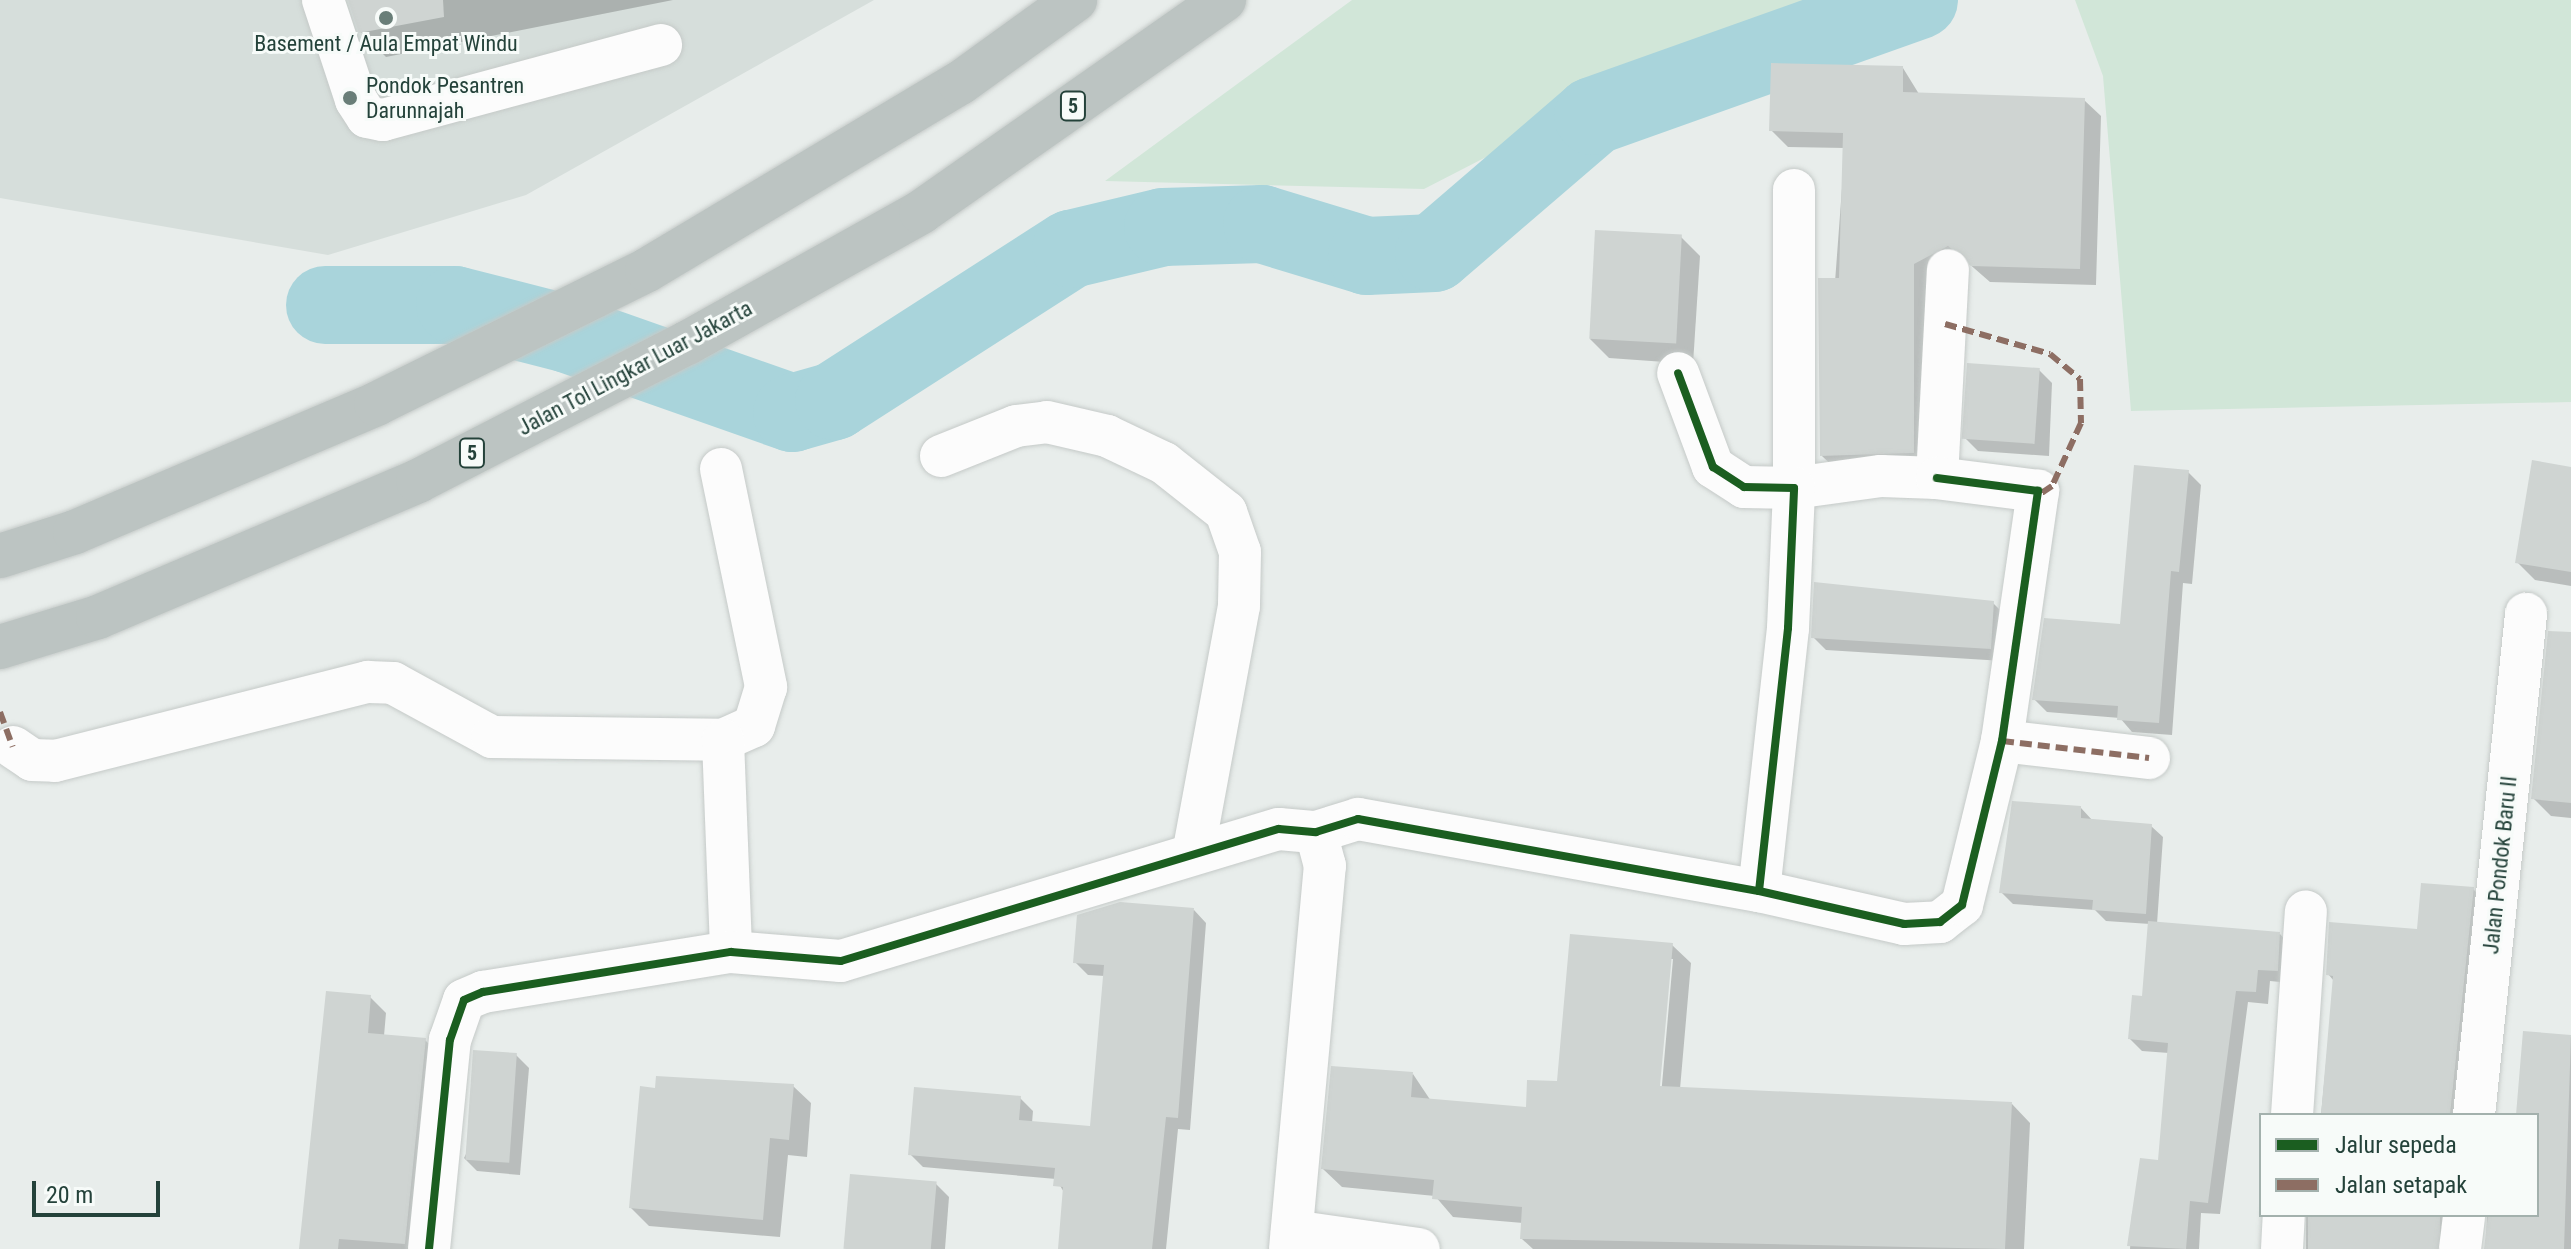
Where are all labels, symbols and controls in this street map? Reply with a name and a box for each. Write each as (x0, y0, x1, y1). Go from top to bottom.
marker: Basement / Aula Empat Windu (377, 9, 395, 27)
place label: Basement / Aula Empat Windu (254, 31, 518, 57)
place label: Pondok Pesantren Darunnajah (366, 72, 524, 124)
marker: Pondok Pesantren Darunnajah (341, 89, 359, 107)
road number: 5 (1059, 90, 1087, 122)
street label: Jalan Tol Lingkar Luar Jakarta (513, 295, 757, 441)
road number: 5 (458, 437, 486, 469)
street label: Jalan Pondok Baru II (2478, 775, 2522, 955)
legend (2259, 1113, 2539, 1217)
text: Jalur sepeda (2335, 1131, 2457, 1159)
scale bar (36, 1165, 164, 1215)
text: Jalan setapak (2335, 1171, 2467, 1199)
text: 20 m (46, 1181, 93, 1209)

